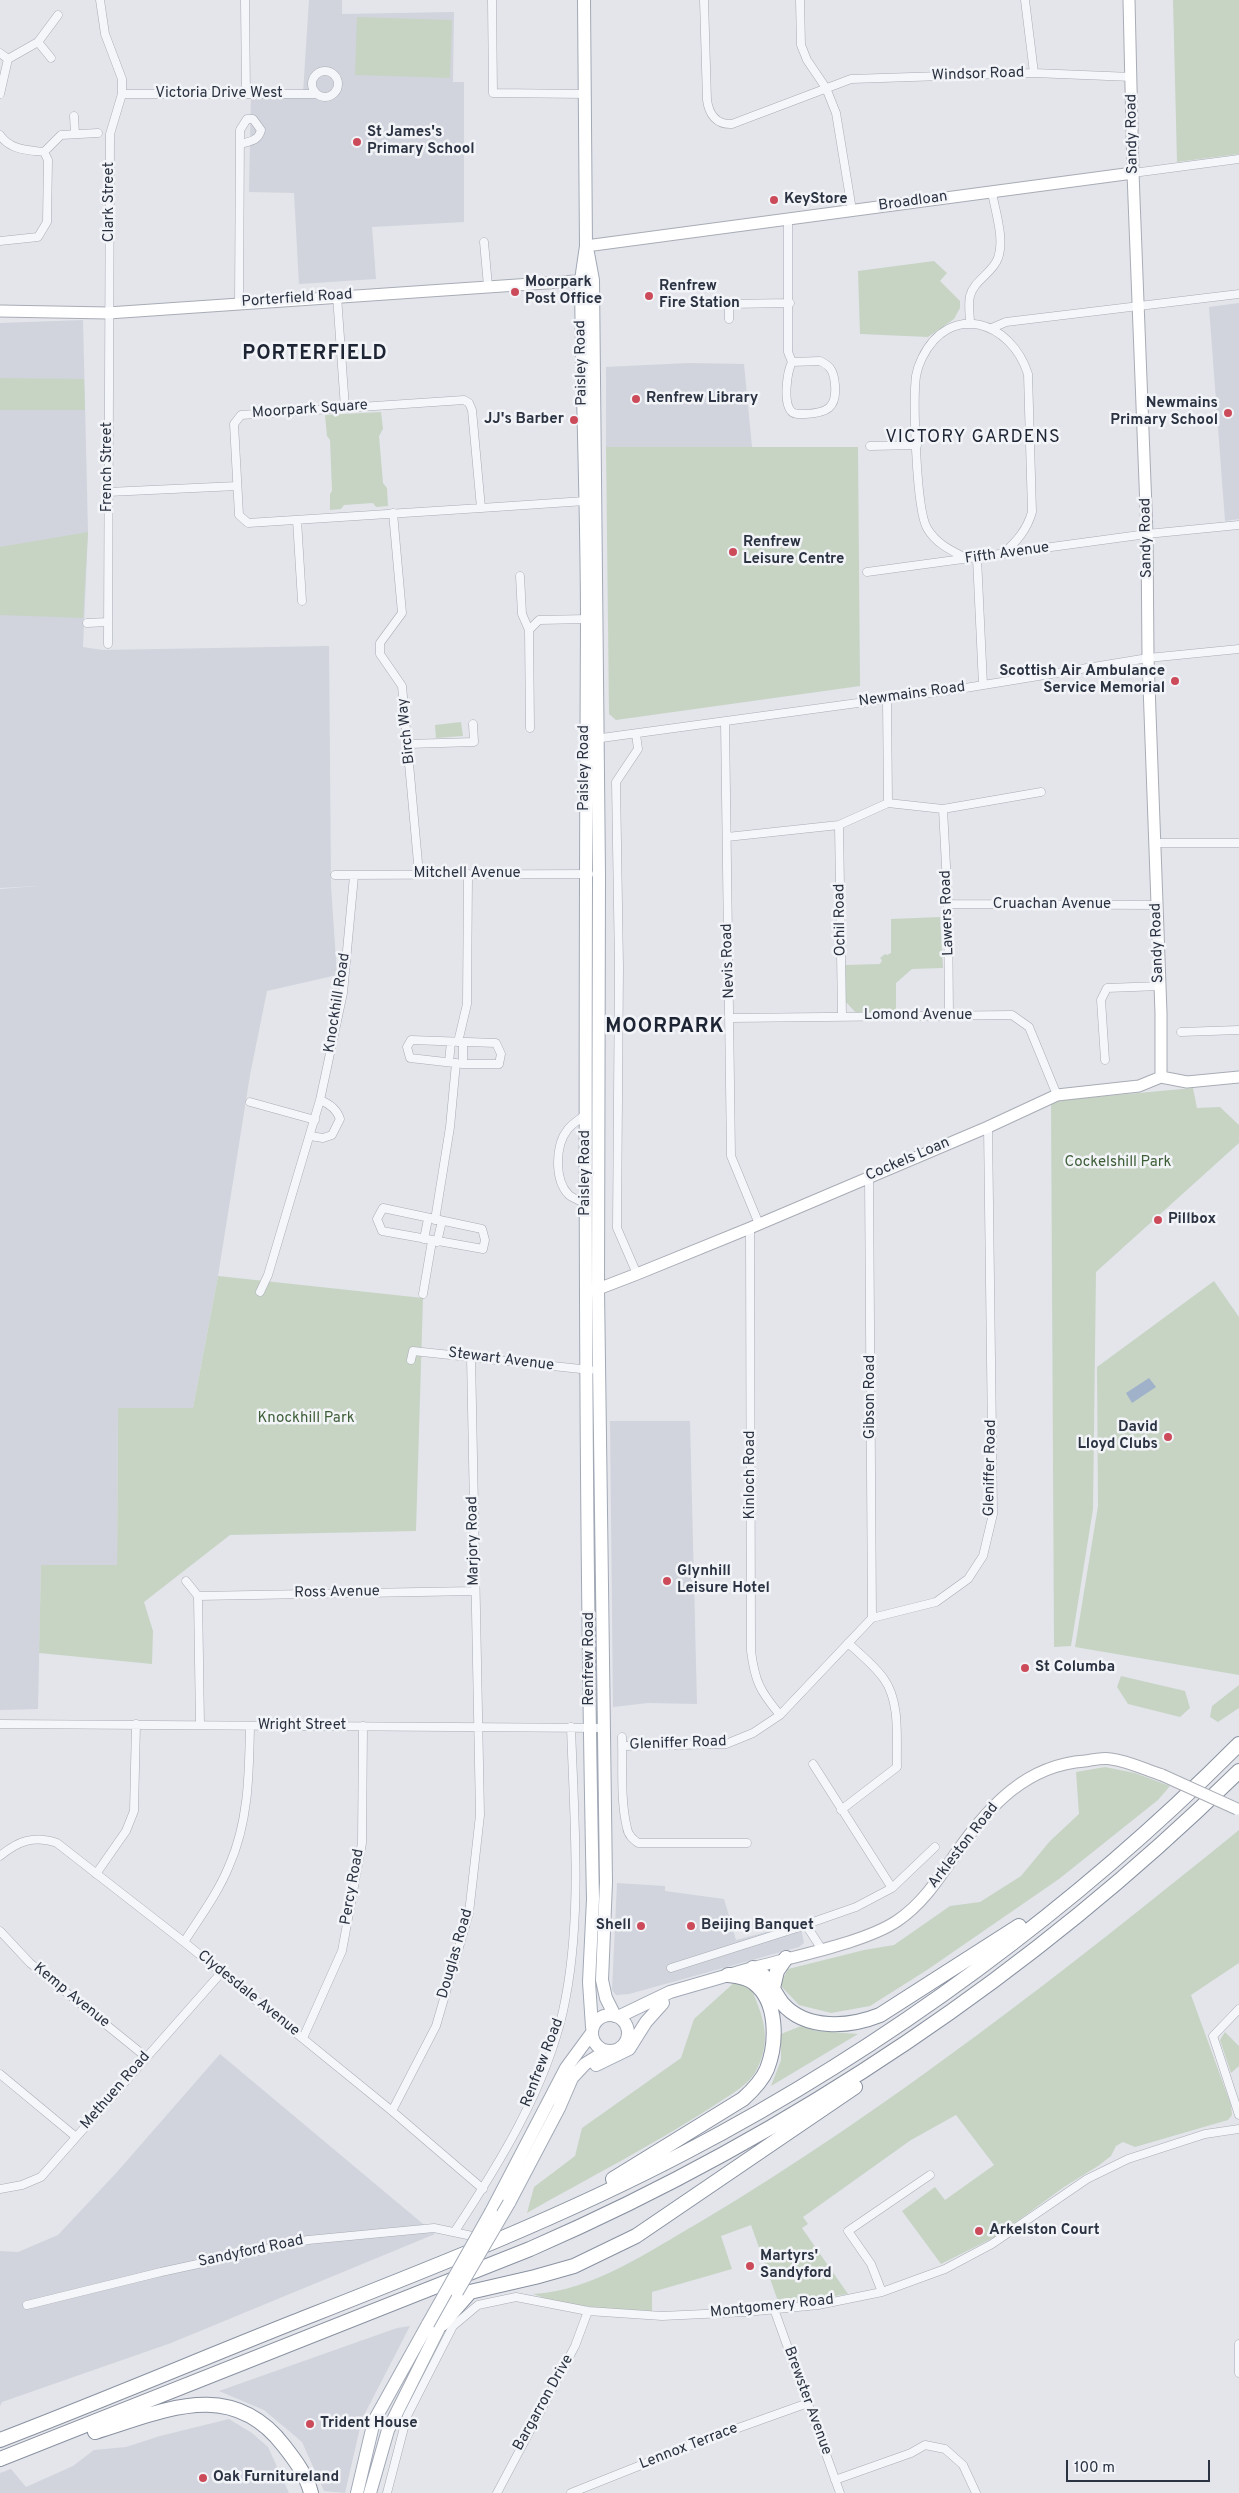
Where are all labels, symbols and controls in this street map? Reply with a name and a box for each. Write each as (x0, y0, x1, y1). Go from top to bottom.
street label: Windsor Road (931, 64, 1025, 86)
street label: Victoria Drive West (155, 85, 283, 103)
street label: Sandy Road (1123, 94, 1143, 174)
place label: St James's Primary School (367, 124, 475, 159)
marker: St James's Primary School (351, 136, 363, 148)
street label: Clark Street (101, 162, 119, 242)
street label: Broadloan (877, 188, 949, 216)
place label: KeyStore (784, 191, 848, 209)
marker: KeyStore (768, 194, 780, 206)
place label: Moorpark Post Office (525, 274, 602, 309)
place label: Renfrew Fire Station (659, 278, 740, 313)
street label: Porterfield Road (241, 286, 353, 312)
marker: Moorpark Post Office (509, 286, 521, 298)
marker: Renfrew Fire Station (643, 290, 655, 302)
street label: Paisley Road (572, 320, 592, 406)
district label: PORTERFIELD (241, 343, 389, 367)
place label: Renfrew Library (646, 390, 758, 408)
marker: Renfrew Library (630, 393, 642, 405)
place label: Newmains Primary School (1110, 395, 1218, 430)
street label: Moorpark Square (251, 397, 369, 423)
marker: Newmains Primary School (1222, 407, 1234, 419)
place label: JJ's Barber (484, 411, 564, 429)
marker: JJ's Barber (568, 414, 580, 426)
street label: French Street (99, 422, 117, 512)
district label: VICTORY GARDENS (883, 427, 1063, 449)
street label: Sandy Road (1137, 498, 1157, 578)
place label: Renfrew Leisure Centre (743, 534, 844, 569)
street label: Fifth Avenue (964, 539, 1050, 569)
marker: Renfrew Leisure Centre (727, 546, 739, 558)
place label: Scottish Air Ambulance Service Memorial (999, 663, 1165, 698)
marker: Scottish Air Ambulance Service Memorial (1169, 675, 1181, 687)
street label: Newmains Road (858, 679, 966, 711)
street label: Birch Way (395, 697, 419, 765)
street label: Paisley Road (576, 725, 594, 811)
street label: Mitchell Avenue (413, 865, 521, 883)
street label: Lawers Road (938, 870, 958, 956)
street label: Ochil Road (831, 883, 851, 957)
street label: Cruachan Avenue (993, 896, 1111, 914)
street label: Sandy Road (1148, 903, 1168, 983)
street label: Nevis Road (719, 923, 739, 999)
street label: Knockhill Road (321, 952, 355, 1054)
street label: Lomond Avenue (864, 1007, 972, 1025)
district label: MOORPARK (604, 1016, 726, 1040)
street label: Paisley Road (577, 1130, 595, 1216)
street label: Cockels Loan (863, 1134, 953, 1186)
park label: Cockelshill Park (1064, 1154, 1172, 1172)
place label: Pillbox (1168, 1211, 1216, 1229)
marker: Pillbox (1152, 1214, 1164, 1226)
street label: Stewart Avenue (447, 1345, 555, 1375)
street label: Gibson Road (862, 1355, 880, 1439)
park label: Knockhill Park (257, 1410, 355, 1428)
street label: Gleniffer Road (981, 1419, 1001, 1517)
place label: David Lloyd Clubs (1077, 1419, 1158, 1454)
street label: Kinloch Road (742, 1431, 760, 1519)
marker: David Lloyd Clubs (1162, 1431, 1174, 1443)
street label: Marjory Road (464, 1496, 484, 1586)
place label: Glynhill Leisure Hotel (677, 1563, 770, 1598)
marker: Glynhill Leisure Hotel (661, 1575, 673, 1587)
street label: Ross Avenue (294, 1583, 380, 1603)
street label: Renfrew Road (581, 1612, 599, 1706)
place label: St Columba (1035, 1659, 1115, 1677)
marker: St Columba (1019, 1662, 1031, 1674)
street label: Wright Street (258, 1717, 346, 1735)
street label: Gleniffer Road (629, 1733, 727, 1755)
street label: Arkleston Road (925, 1800, 1003, 1892)
street label: Percy Road (337, 1848, 369, 1926)
street label: Douglas Road (435, 1907, 477, 2001)
place label: Shell (596, 1917, 631, 1935)
place label: Beijing Banquet (701, 1917, 814, 1935)
marker: Shell (635, 1920, 647, 1932)
marker: Beijing Banquet (685, 1920, 697, 1932)
street label: Clydesdale Avenue (193, 1947, 303, 2041)
street label: Kemp Avenue (29, 1960, 113, 2032)
street label: Renfrew Road (518, 2016, 568, 2110)
street label: Methuen Road (77, 2048, 155, 2134)
place label: Arkelston Court (989, 2222, 1100, 2240)
marker: Arkelston Court (973, 2225, 985, 2237)
street label: Sandyford Road (197, 2232, 305, 2272)
place label: Martyrs' Sandyford (760, 2248, 832, 2283)
marker: Martyrs' Sandyford (744, 2260, 756, 2272)
street label: Montgomery Road (709, 2292, 835, 2322)
street label: Brewster Avenue (779, 2344, 835, 2458)
street label: Bargarron Drive (510, 2352, 578, 2454)
place label: Trident House (320, 2415, 418, 2433)
marker: Trident House (304, 2418, 316, 2430)
street label: Lennox Terrace (637, 2420, 741, 2474)
scale bar (1069, 2450, 1213, 2482)
text: 100 m (1074, 2459, 1115, 2478)
place label: Oak Furnitureland (213, 2469, 339, 2487)
marker: Oak Furnitureland (197, 2472, 209, 2484)

